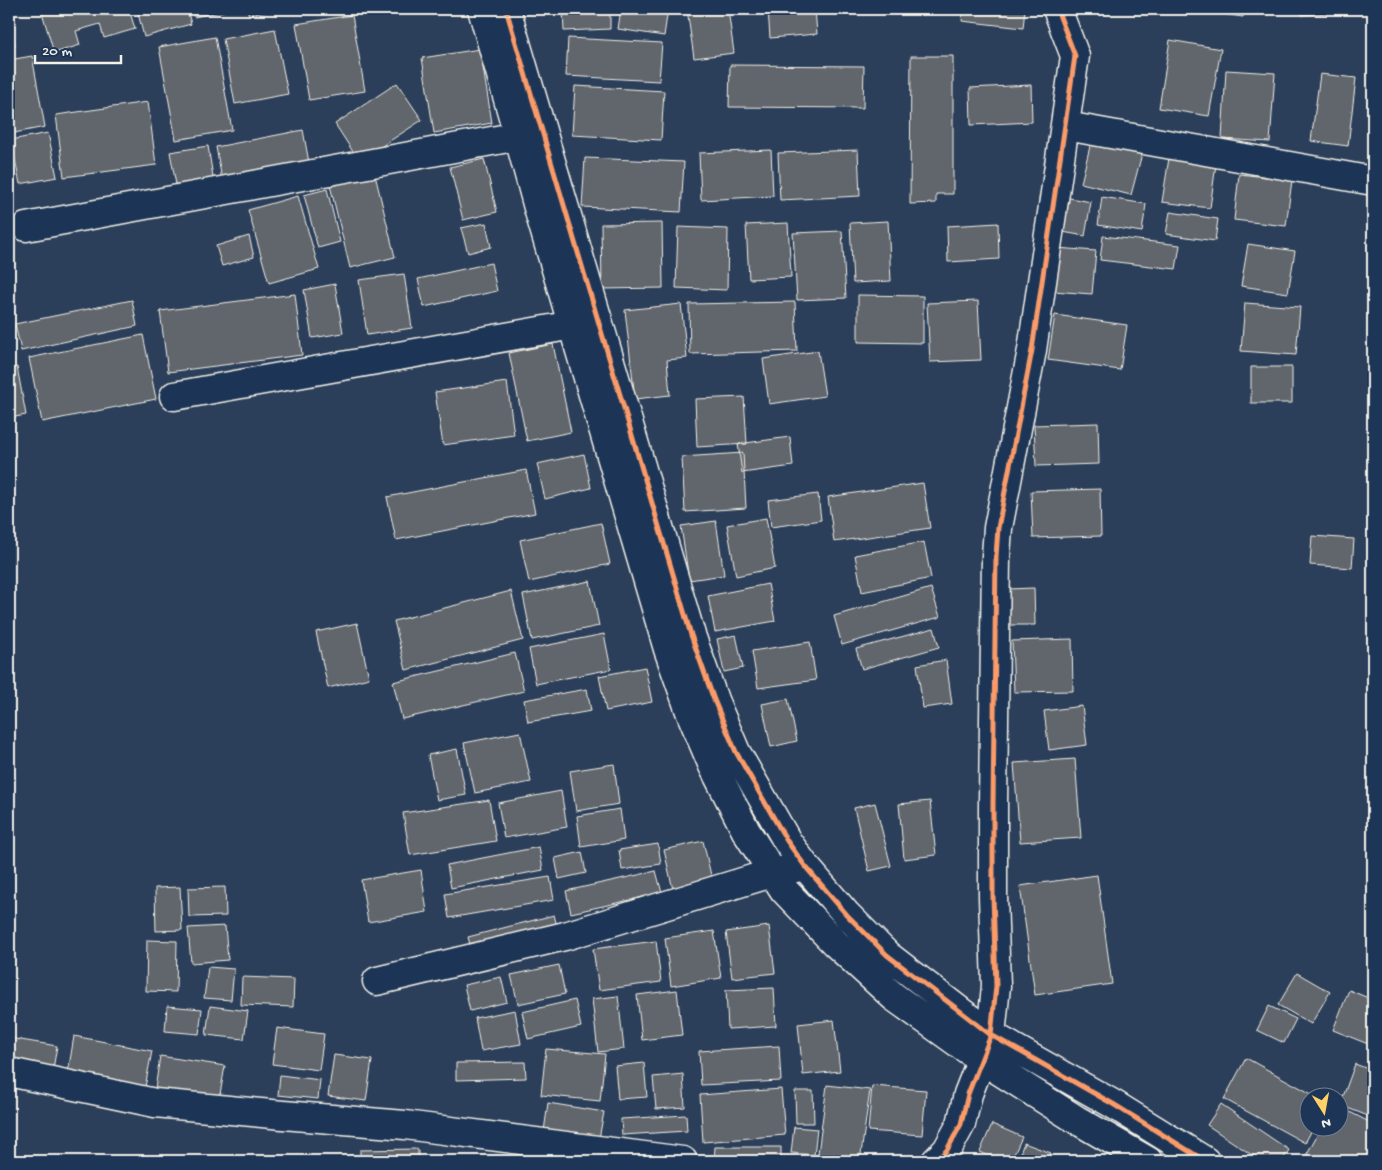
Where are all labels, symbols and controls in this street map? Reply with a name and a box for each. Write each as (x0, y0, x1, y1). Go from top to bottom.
scale bar (35, 32, 121, 64)
text: 20 m (42, 43, 72, 61)
north arrow (1300, 1088, 1350, 1138)
text: N (1320, 1113, 1332, 1132)

